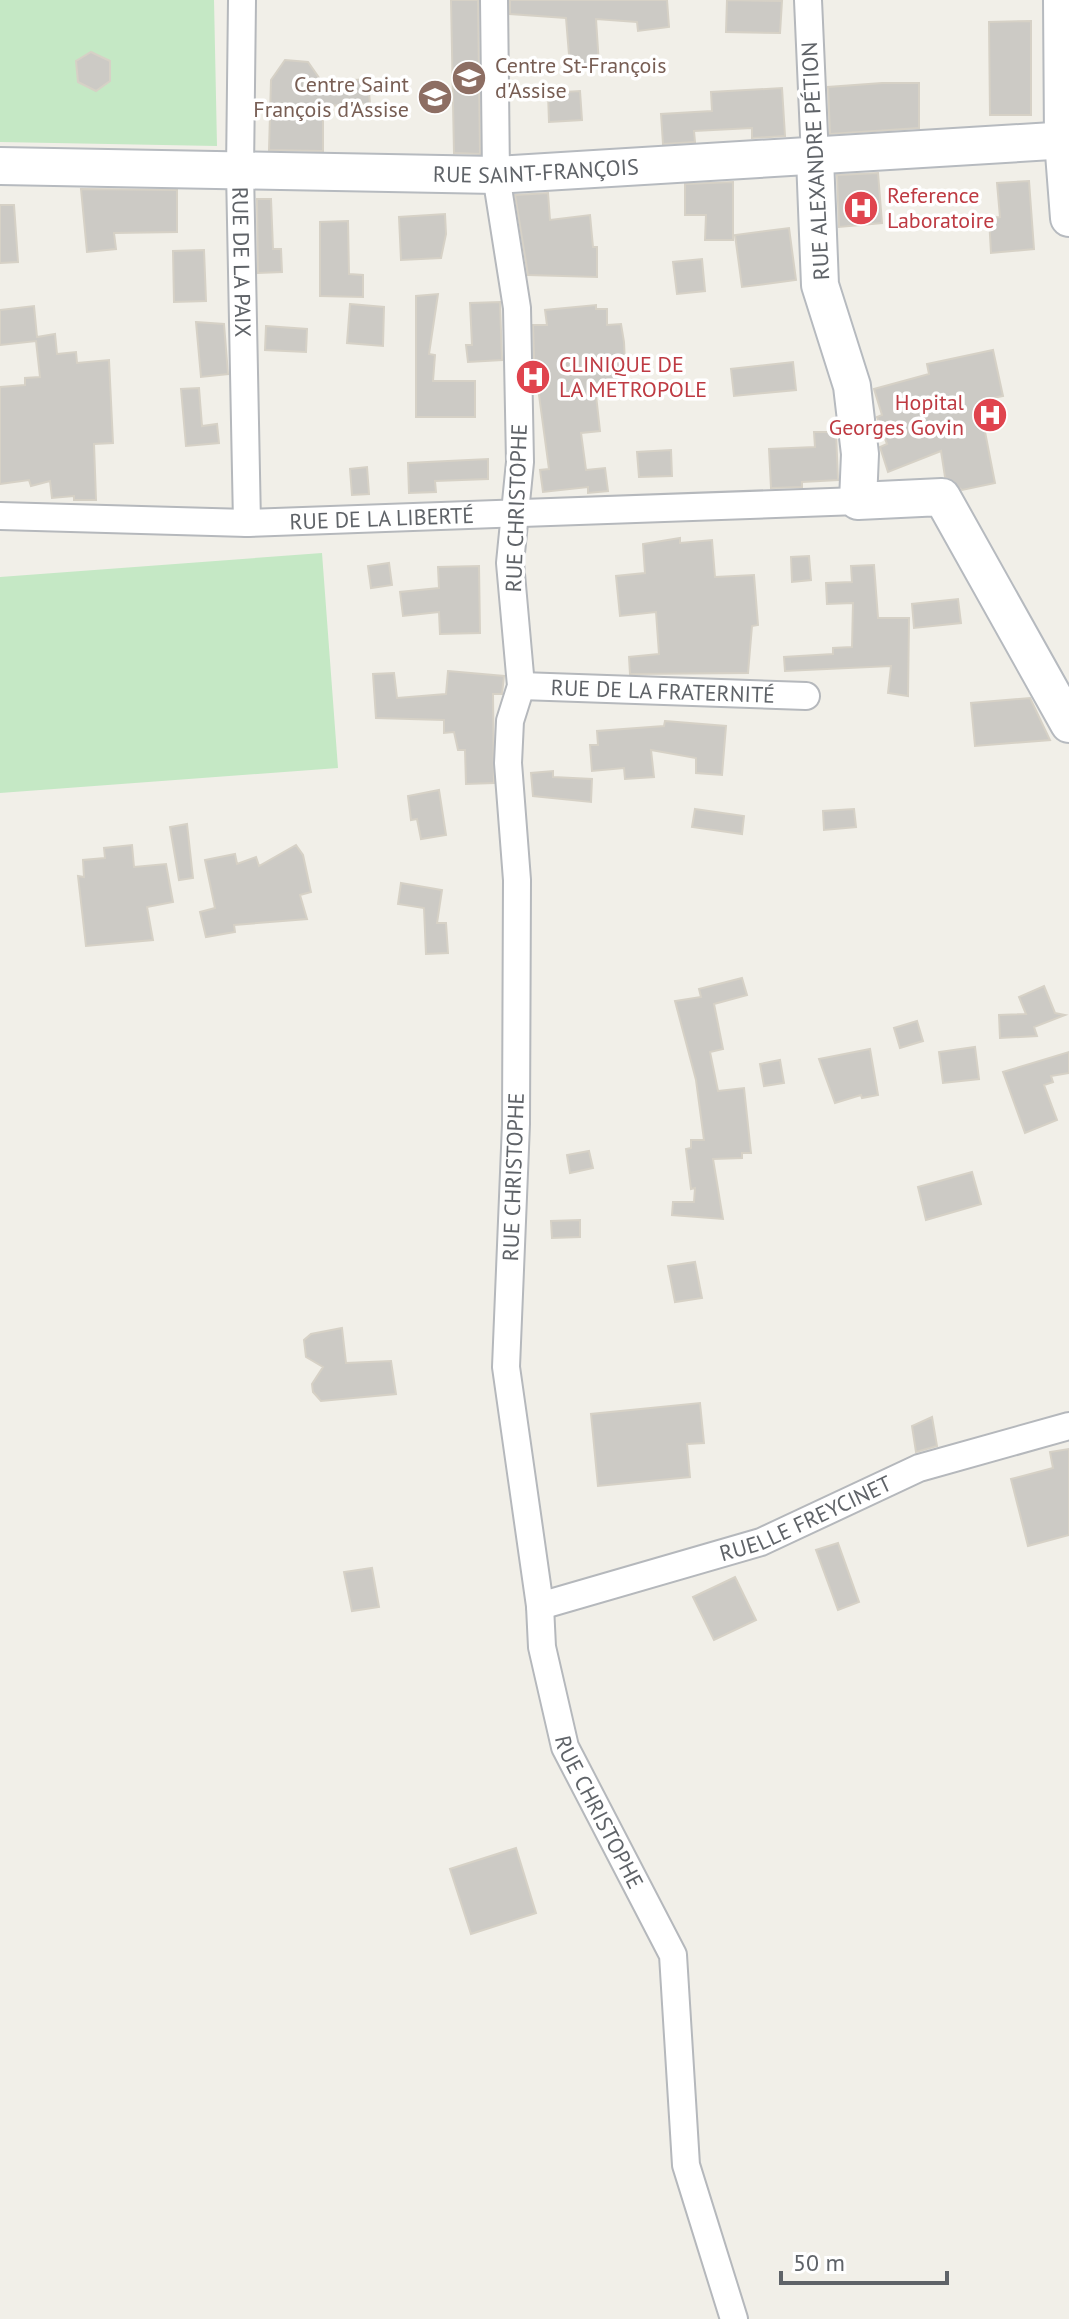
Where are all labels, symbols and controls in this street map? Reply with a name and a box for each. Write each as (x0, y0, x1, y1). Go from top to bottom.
street label: RUE ALEXANDRE PÉTION (795, 41, 835, 281)
place label: Centre St-François d'Assise (495, 51, 667, 104)
school or university icon: Centre St-François d'Assise (450, 59, 488, 97)
place label: Centre Saint François d'Assise (253, 70, 410, 123)
school or university icon: Centre Saint François d'Assise (416, 78, 454, 116)
street label: RUE SAINT-FRANÇOIS (433, 152, 639, 189)
place label: Reference Laboratoire (887, 181, 994, 234)
street label: RUE DE LA PAIX (226, 187, 257, 337)
hospital icon: Reference Laboratoire (842, 189, 880, 227)
place label: CLINIQUE DE LA METROPOLE (559, 350, 707, 403)
hospital icon: CLINIQUE DE LA METROPOLE (514, 358, 552, 396)
place label: Hopital Georges Govin (829, 388, 965, 441)
hospital icon: Hopital Georges Govin (971, 396, 1009, 434)
street label: RUE CHRISTOPHE (499, 423, 533, 593)
street label: RUE DE LA LIBERTÉ (289, 501, 475, 535)
street label: RUE DE LA FRATERNITÉ (550, 673, 775, 709)
street label: RUE CHRISTOPHE (496, 1092, 530, 1262)
street label: RUELLE FREYCINET (716, 1469, 896, 1567)
street label: RUE CHRISTOPHE (549, 1733, 650, 1893)
scale bar (781, 2235, 947, 2285)
text: 50 m (793, 2247, 845, 2278)

